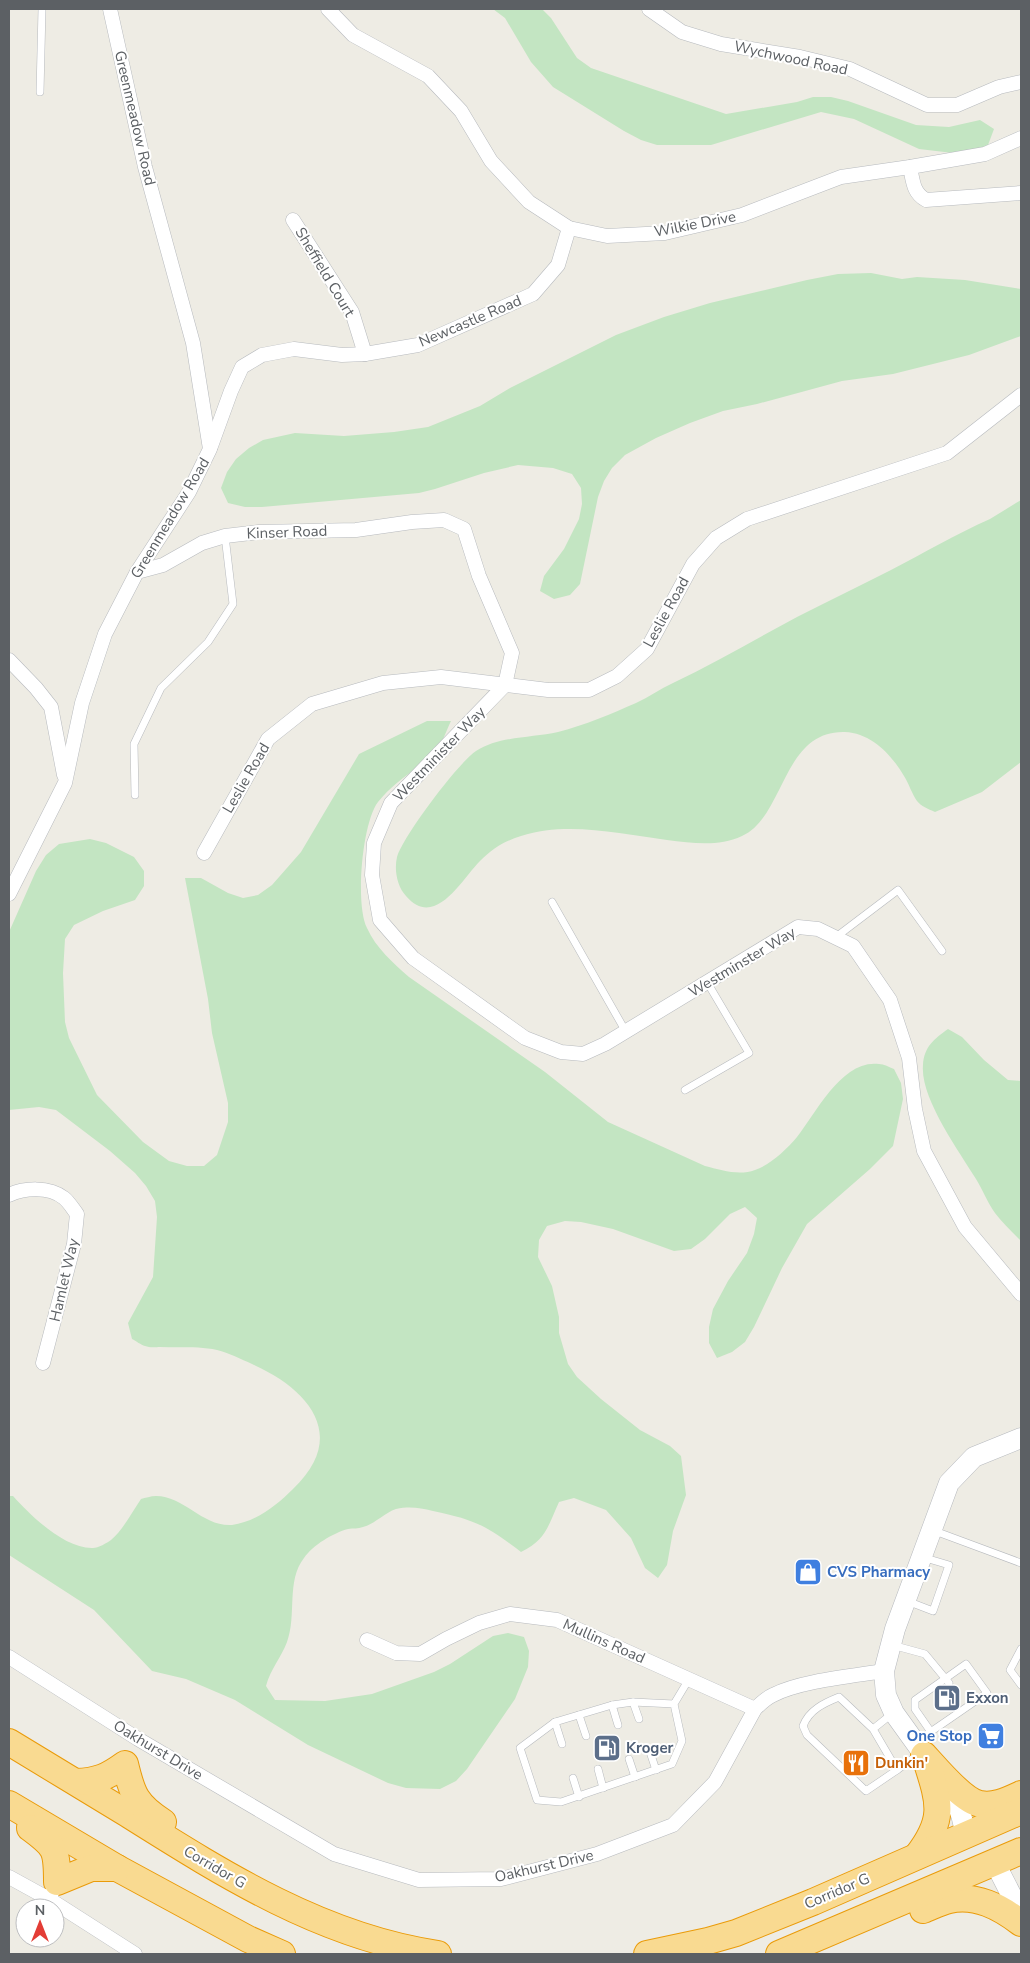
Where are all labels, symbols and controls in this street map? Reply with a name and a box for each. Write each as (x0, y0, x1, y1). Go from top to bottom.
street label: Wychwood Road (732, 36, 850, 80)
street label: Greenmeadow Road (110, 49, 160, 187)
street label: Wilkie Drive (652, 206, 738, 242)
street label: Sheffield Court (290, 223, 360, 321)
street label: Newcastle Road (416, 290, 524, 352)
street label: Greenmeadow Road (126, 454, 214, 582)
street label: Kinser Road (246, 521, 328, 543)
street label: Leslie Road (638, 573, 694, 651)
street label: Westminister Way (388, 702, 490, 806)
street label: Leslie Road (218, 739, 274, 817)
street label: Westminster Way (685, 922, 800, 1002)
street label: Hamlet Way (45, 1236, 83, 1324)
shop icon: CVS Pharmacy (793, 1557, 823, 1587)
place label: CVS Pharmacy (827, 1562, 930, 1582)
street label: Mullins Road (560, 1614, 648, 1668)
fuel station icon: Exxon (932, 1683, 962, 1713)
place label: Exxon (966, 1688, 1009, 1708)
street label: Oakhurst Drive (110, 1715, 206, 1785)
supermarket icon: One Stop (976, 1721, 1006, 1751)
place label: One Stop (907, 1726, 972, 1746)
fuel station icon: Kroger (592, 1733, 622, 1763)
place label: Kroger (626, 1738, 674, 1758)
restaurant icon: Dunkin' (841, 1748, 871, 1778)
place label: Dunkin' (875, 1753, 928, 1773)
street label: Corridor G (180, 1841, 250, 1893)
street label: Oakhurst Drive (493, 1845, 595, 1887)
street label: Corridor G (801, 1868, 873, 1914)
north arrow (15, 1898, 65, 1948)
text: N (35, 1901, 45, 1920)

